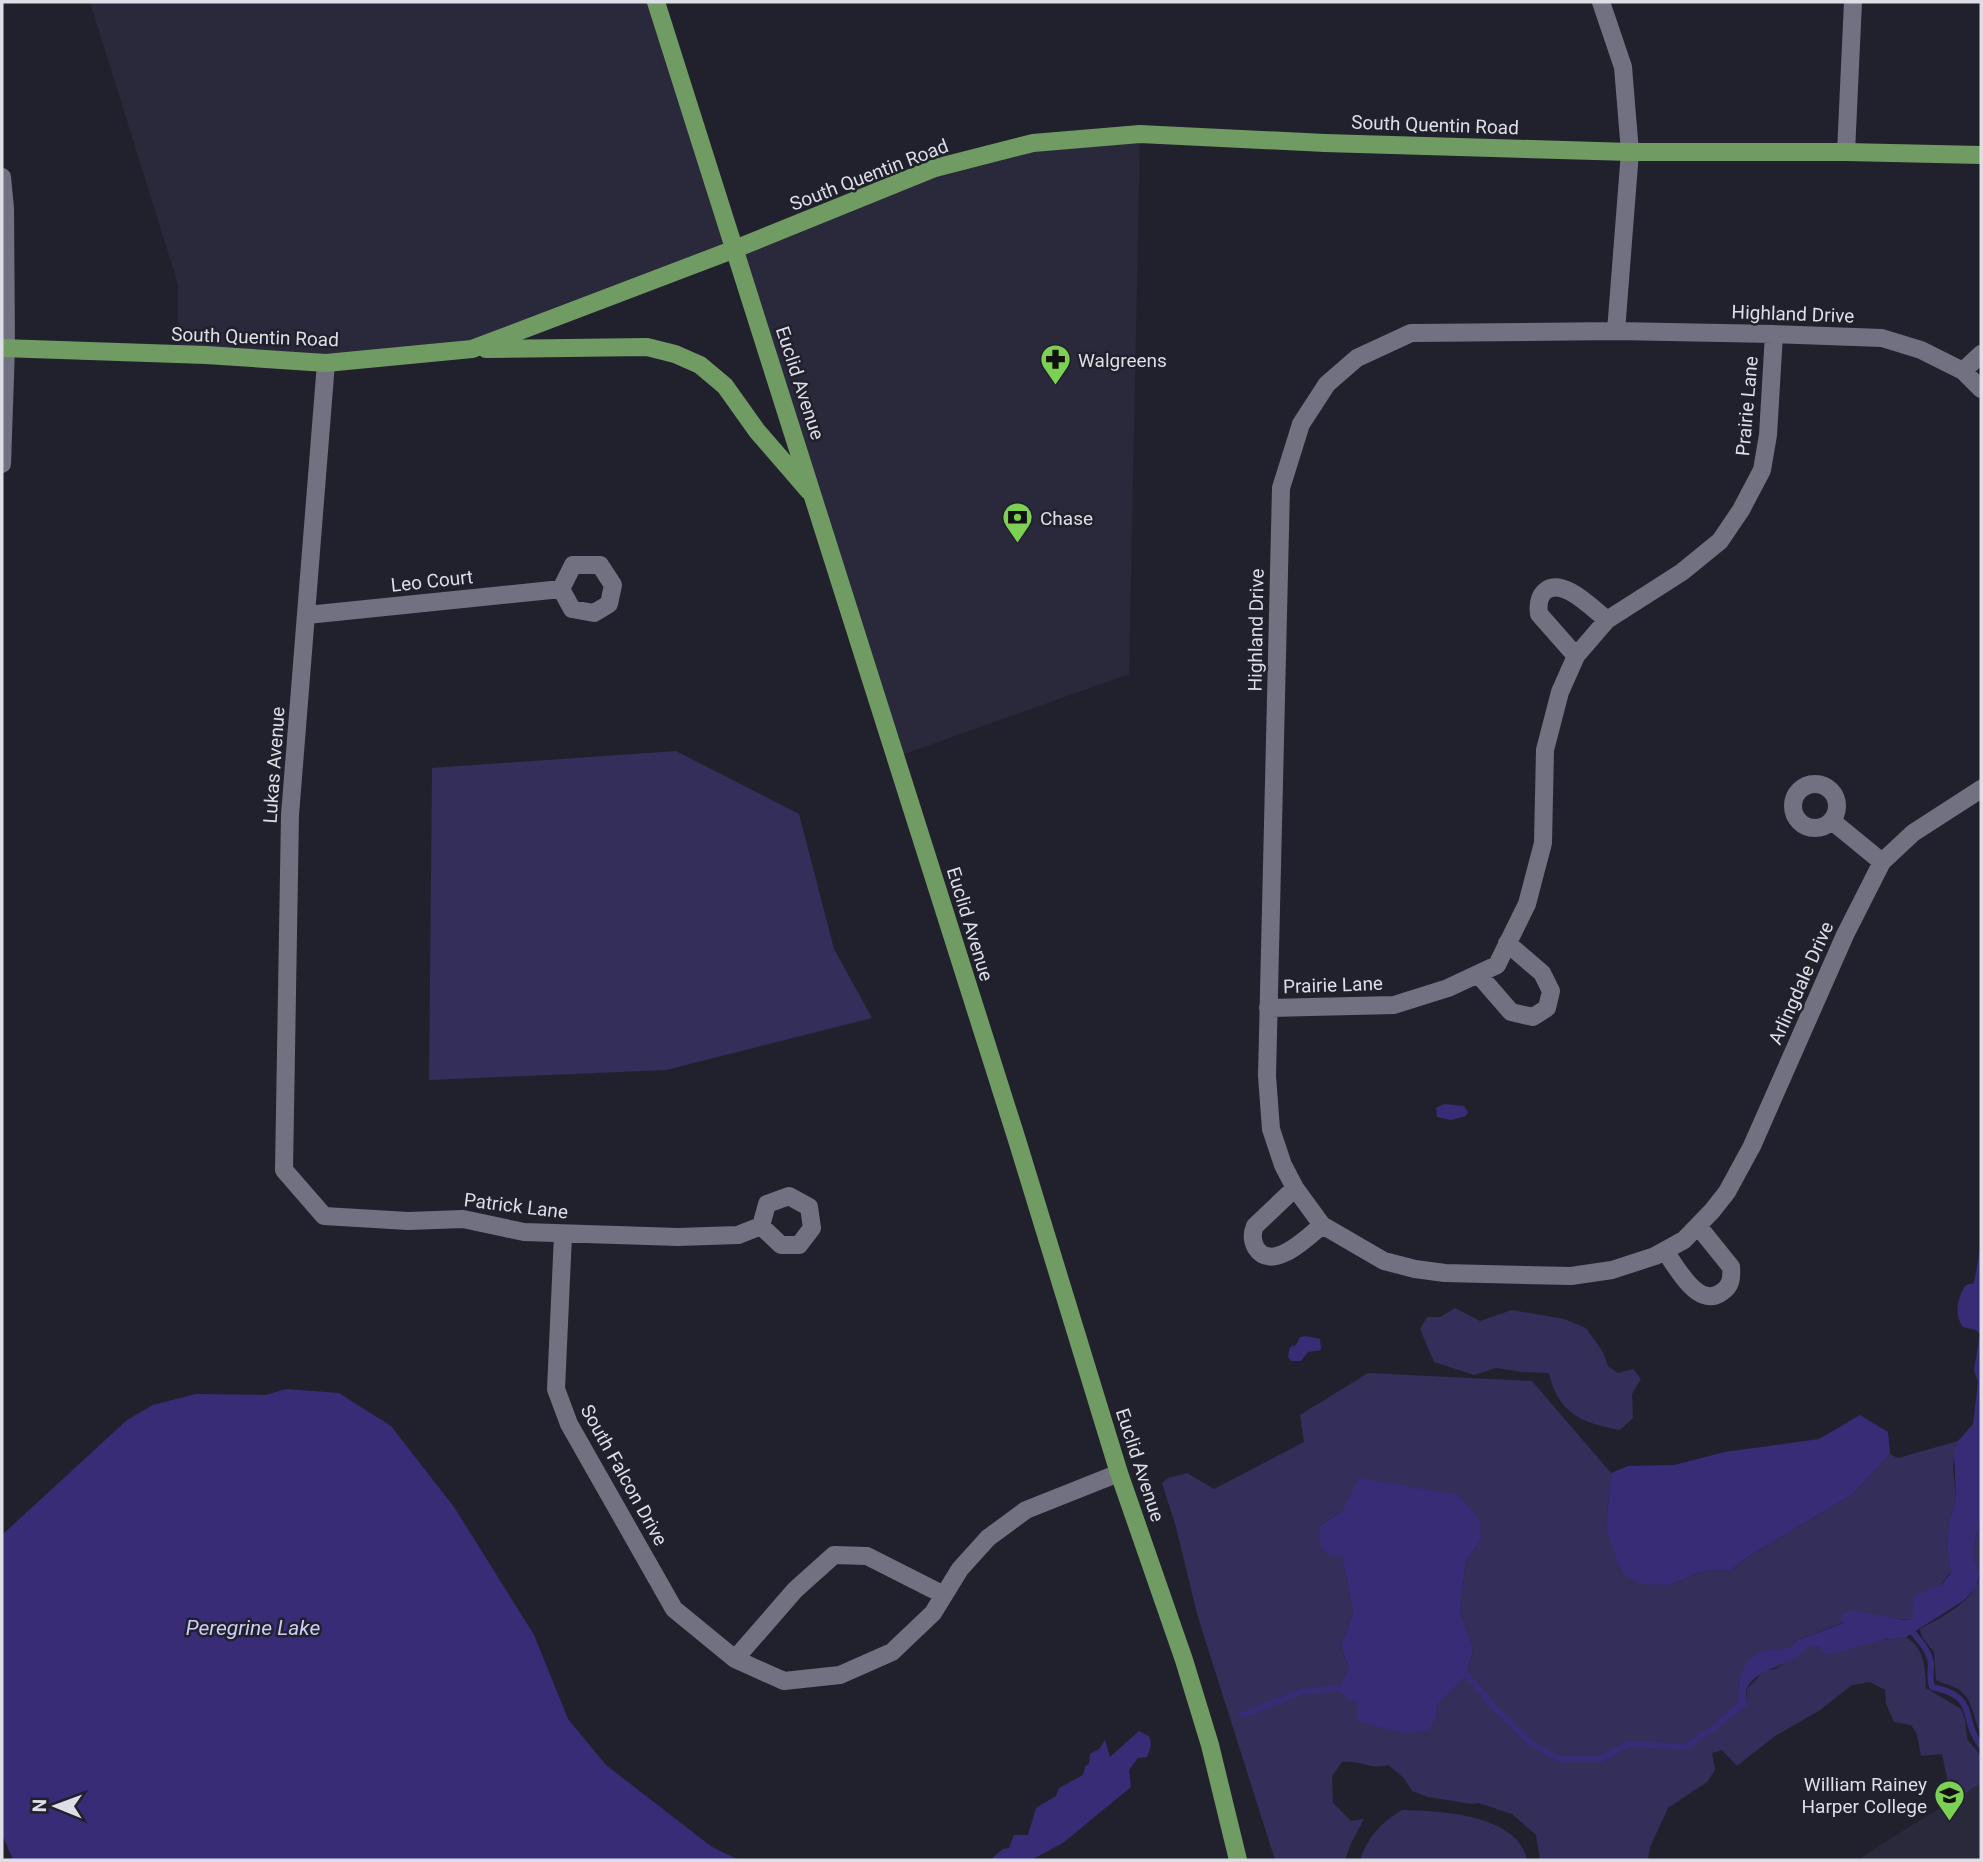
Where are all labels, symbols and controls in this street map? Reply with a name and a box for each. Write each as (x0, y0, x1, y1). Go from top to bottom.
street label: South Quentin Road (1351, 111, 1519, 139)
street label: South Quentin Road (787, 134, 951, 216)
street label: Highland Drive (1731, 300, 1855, 328)
street label: South Quentin Road (171, 323, 339, 351)
street label: Euclid Avenue (771, 323, 829, 443)
pharmacy icon: Walgreens (1038, 343, 1072, 387)
place label: Walgreens (1078, 349, 1167, 372)
street label: Prairie Lane (1731, 355, 1763, 457)
bank icon: Chase (1000, 501, 1034, 545)
place label: Chase (1040, 507, 1093, 530)
street label: Leo Court (390, 565, 474, 597)
street label: Highland Drive (1243, 568, 1269, 692)
street label: Lukas Avenue (258, 706, 290, 824)
street label: Euclid Avenue (942, 864, 998, 984)
street label: Arlingdale Drive (1764, 918, 1838, 1048)
street label: Prairie Lane (1283, 972, 1383, 998)
street label: Patrick Lane (463, 1188, 569, 1224)
street label: South Falcon Drive (576, 1400, 672, 1550)
street label: Euclid Avenue (1111, 1405, 1169, 1525)
water label: Peregrine Lake (186, 1616, 320, 1640)
north arrow (21, 1771, 91, 1841)
place label: William Rainey Harper College (1802, 1773, 1927, 1818)
school or university icon: William Rainey Harper College (1933, 1778, 1967, 1822)
text: N (28, 1799, 51, 1813)

